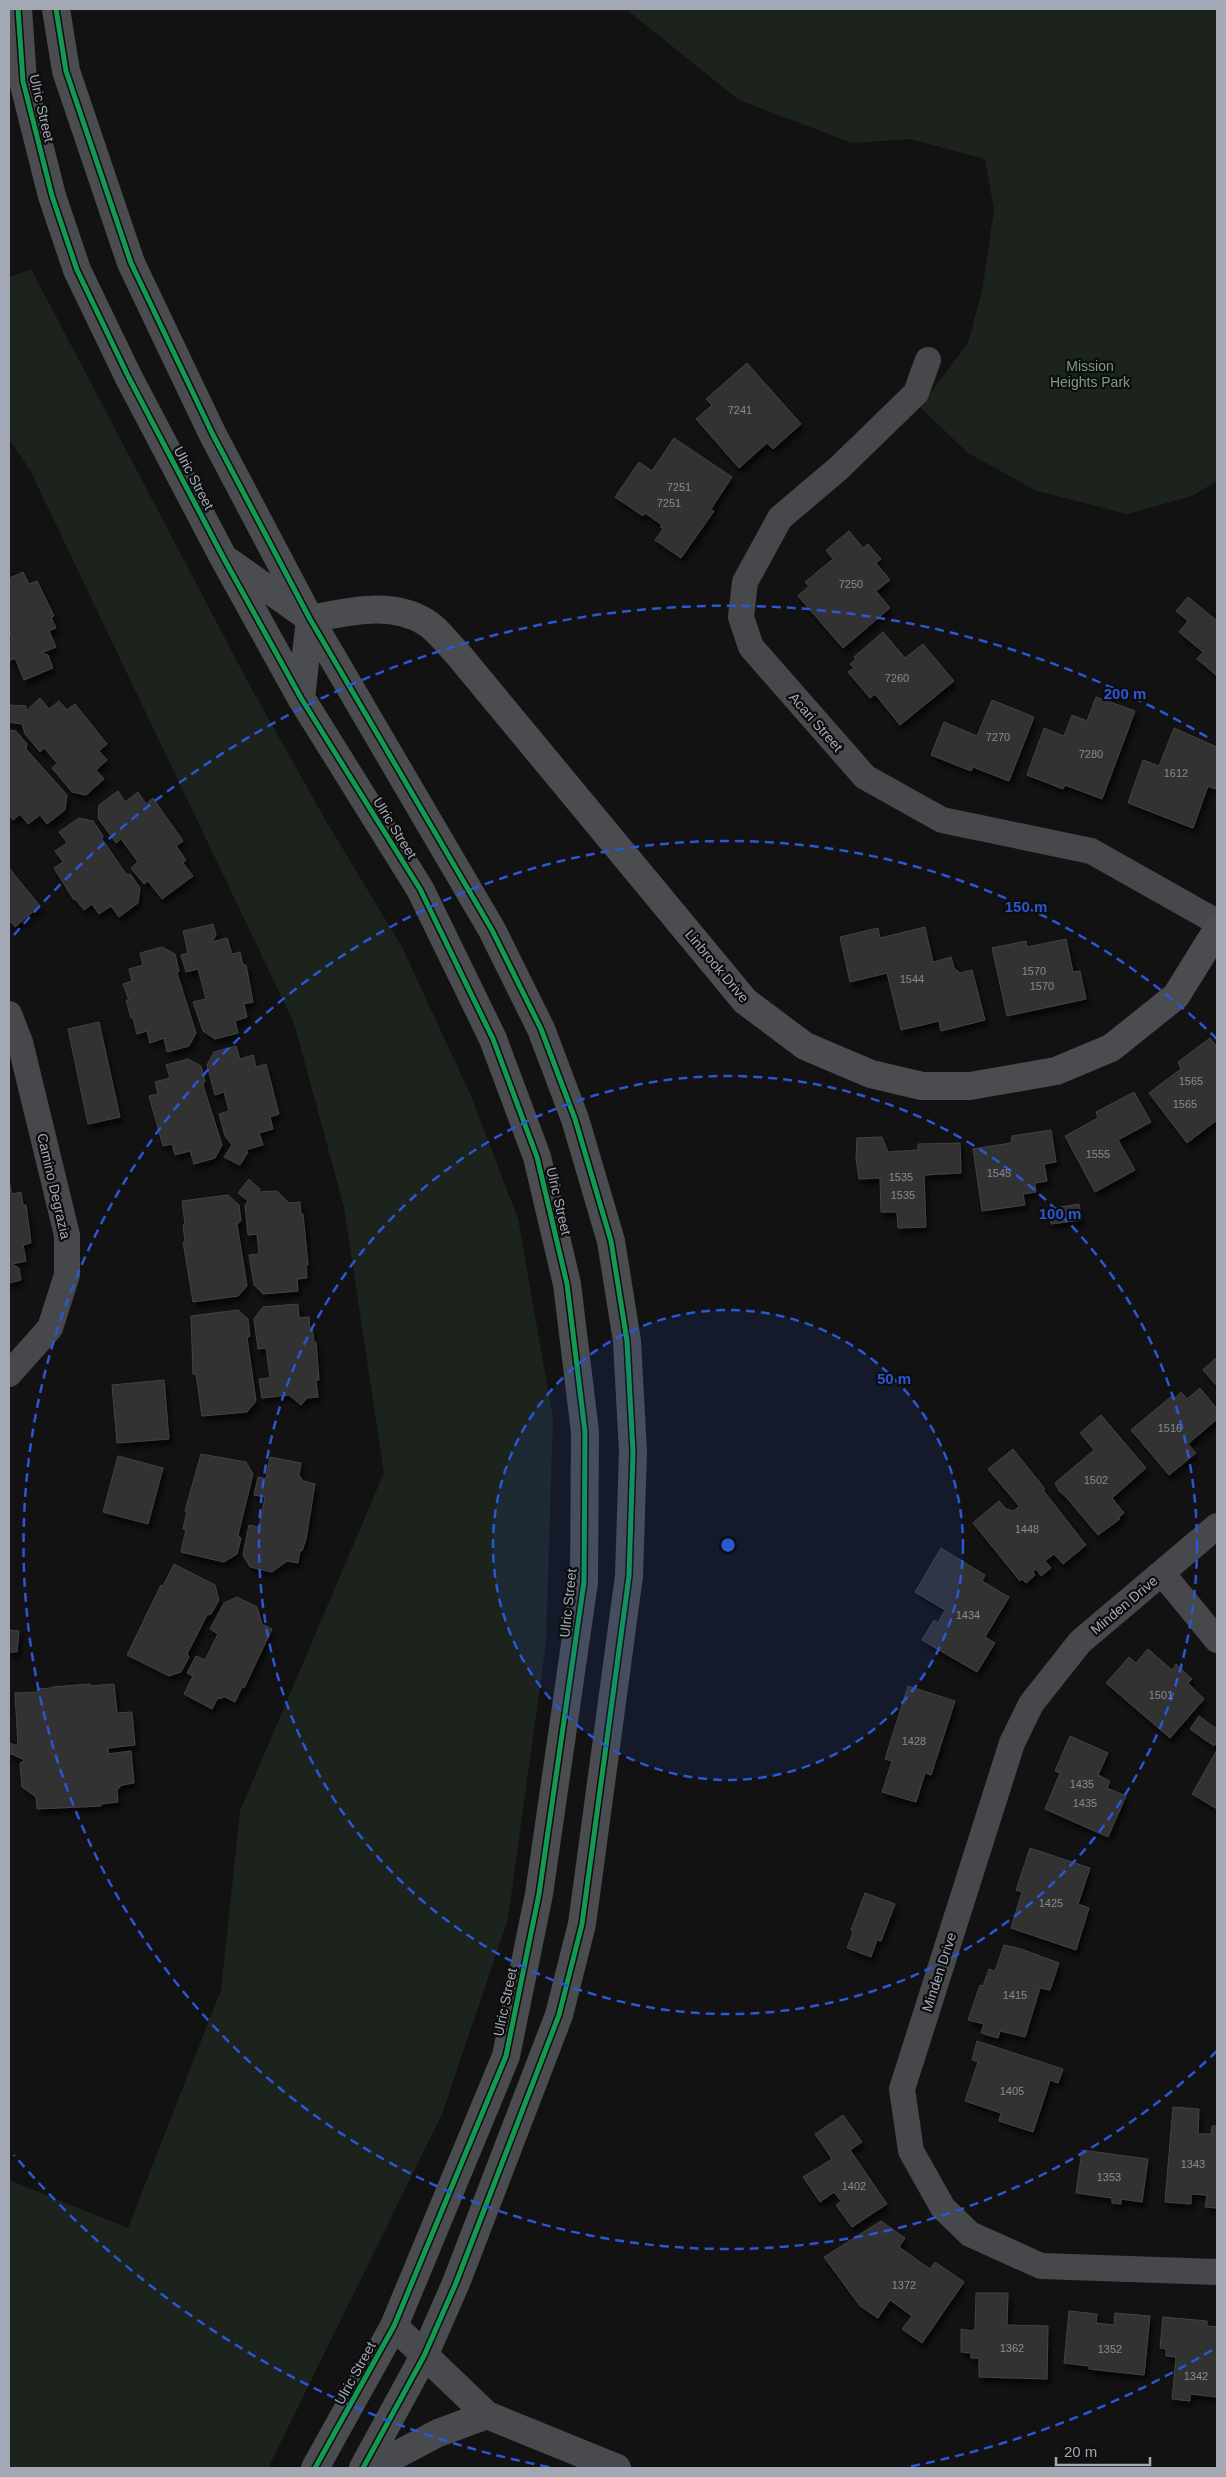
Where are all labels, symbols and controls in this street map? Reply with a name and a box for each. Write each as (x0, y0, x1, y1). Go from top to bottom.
street label: Ulric Street (26, 72, 58, 144)
park label: Mission Heights Park (1050, 358, 1131, 390)
house number: 7241 (728, 404, 752, 416)
street label: Ulric Street (171, 444, 217, 512)
house number: 7251 (667, 481, 691, 493)
house number: 7251 (657, 497, 681, 509)
house number: 7250 (839, 578, 863, 590)
house number: 7260 (885, 672, 909, 684)
text: 200 m (1104, 685, 1146, 702)
street label: Acari Street (786, 689, 846, 755)
house number: 7270 (986, 731, 1010, 743)
house number: 7280 (1079, 748, 1103, 760)
house number: 1612 (1164, 767, 1188, 779)
street label: Ulric Street (370, 794, 420, 862)
text: 150 m (1005, 898, 1047, 915)
street label: Linbrook Drive (682, 926, 752, 1006)
house number: 1570 (1022, 965, 1046, 977)
house number: 1544 (900, 973, 924, 985)
house number: 1570 (1030, 980, 1054, 992)
house number: 1565 (1179, 1075, 1203, 1087)
house number: 1565 (1173, 1098, 1197, 1110)
street label: Camino Degrazia (34, 1132, 74, 1241)
house number: 1555 (1086, 1148, 1110, 1160)
street label: Ulric Street (543, 1165, 575, 1237)
house number: 1545 (987, 1167, 1011, 1179)
house number: 1535 (889, 1171, 913, 1183)
house number: 1535 (891, 1189, 915, 1201)
text: 100 m (1039, 1205, 1081, 1222)
text: 50 m (877, 1370, 911, 1387)
house number: 1516 (1158, 1422, 1182, 1434)
house number: 1502 (1084, 1474, 1108, 1486)
house number: 1448 (1015, 1523, 1039, 1535)
centre of rings (719, 1536, 737, 1554)
street label: Ulric Street (556, 1568, 580, 1638)
street label: Minden Drive (1087, 1572, 1161, 1638)
house number: 1434 (956, 1609, 980, 1621)
house number: 1501 (1149, 1689, 1173, 1701)
house number: 1428 (902, 1735, 926, 1747)
house number: 1435 (1070, 1778, 1094, 1790)
house number: 1435 (1073, 1797, 1097, 1809)
house number: 1425 (1039, 1897, 1063, 1909)
street label: Minden Drive (919, 1930, 959, 2014)
street label: Ulric Street (490, 1966, 520, 2038)
house number: 1415 (1003, 1989, 1027, 2001)
house number: 1405 (1000, 2085, 1024, 2097)
house number: 1343 (1181, 2158, 1205, 2170)
house number: 1353 (1097, 2171, 1121, 2183)
house number: 1402 (842, 2180, 866, 2192)
house number: 1372 (892, 2279, 916, 2291)
street label: Ulric Street (331, 2339, 379, 2407)
house number: 1362 (1000, 2342, 1024, 2354)
house number: 1352 (1098, 2343, 1122, 2355)
house number: 1342 (1184, 2370, 1208, 2382)
scale bar (1056, 2434, 1150, 2466)
text: 20 m (1064, 2443, 1097, 2460)

